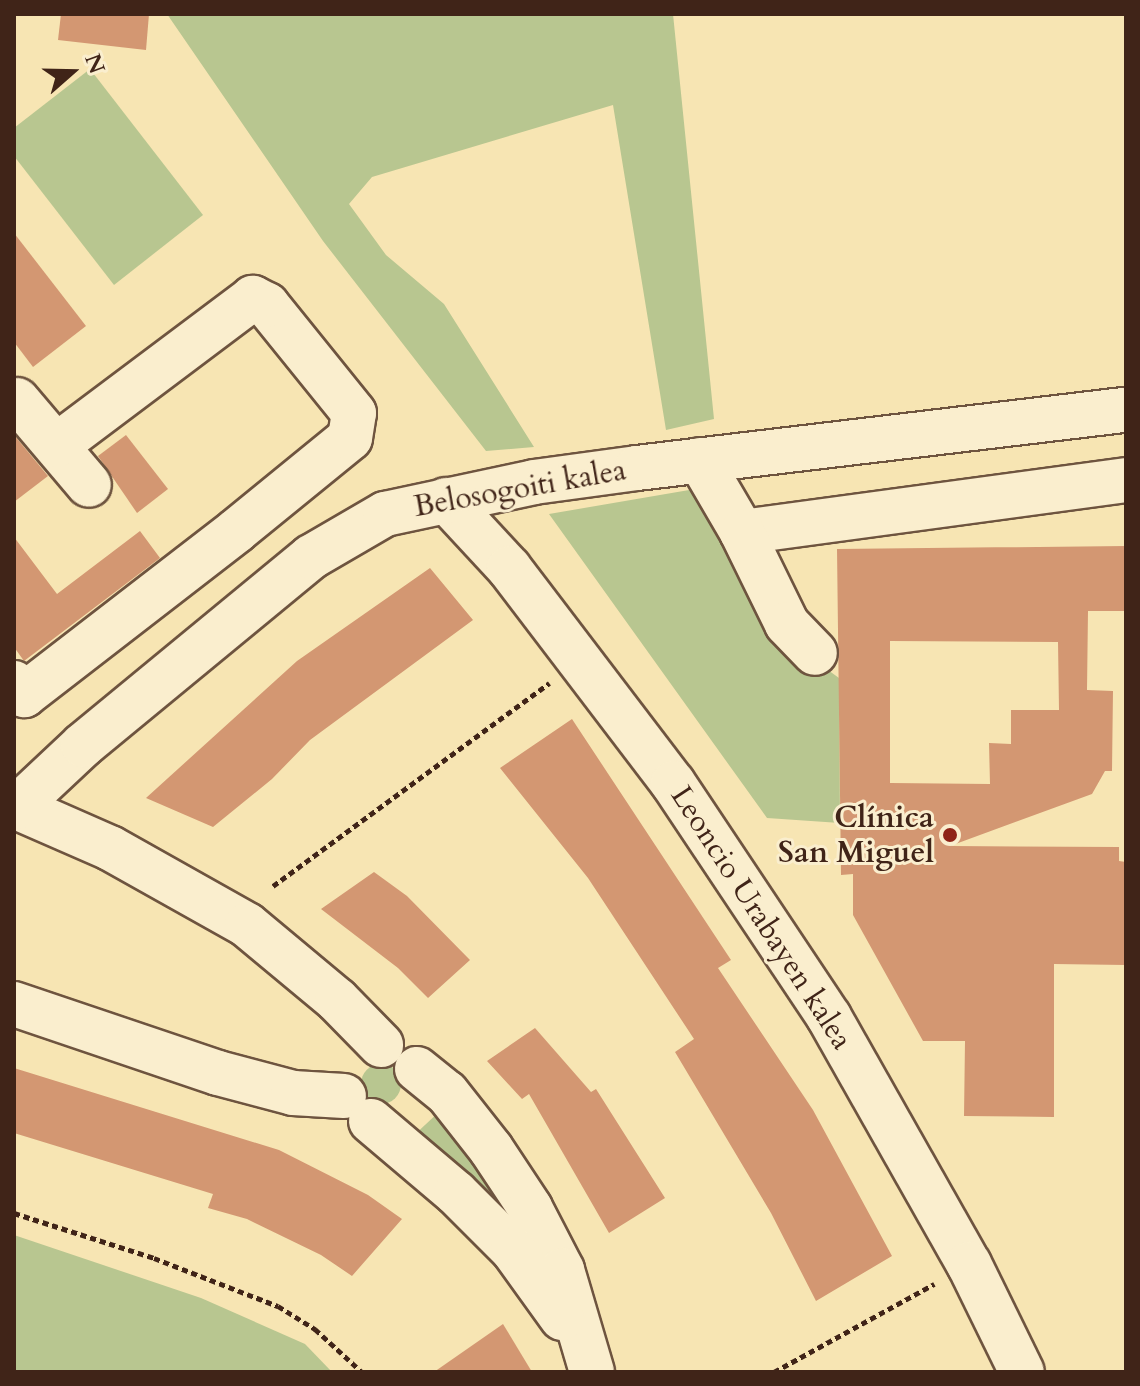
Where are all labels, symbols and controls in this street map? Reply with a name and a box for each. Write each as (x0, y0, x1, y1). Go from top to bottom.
north arrow (32, 32, 112, 112)
text: N (77, 50, 112, 78)
street label: Belosogoiti kalea (411, 453, 629, 525)
street label: Leoncio Urabayen kalea (662, 780, 860, 1056)
place label: Clínica San Miguel (778, 800, 934, 870)
marker: Clínica San Miguel (941, 826, 959, 844)

